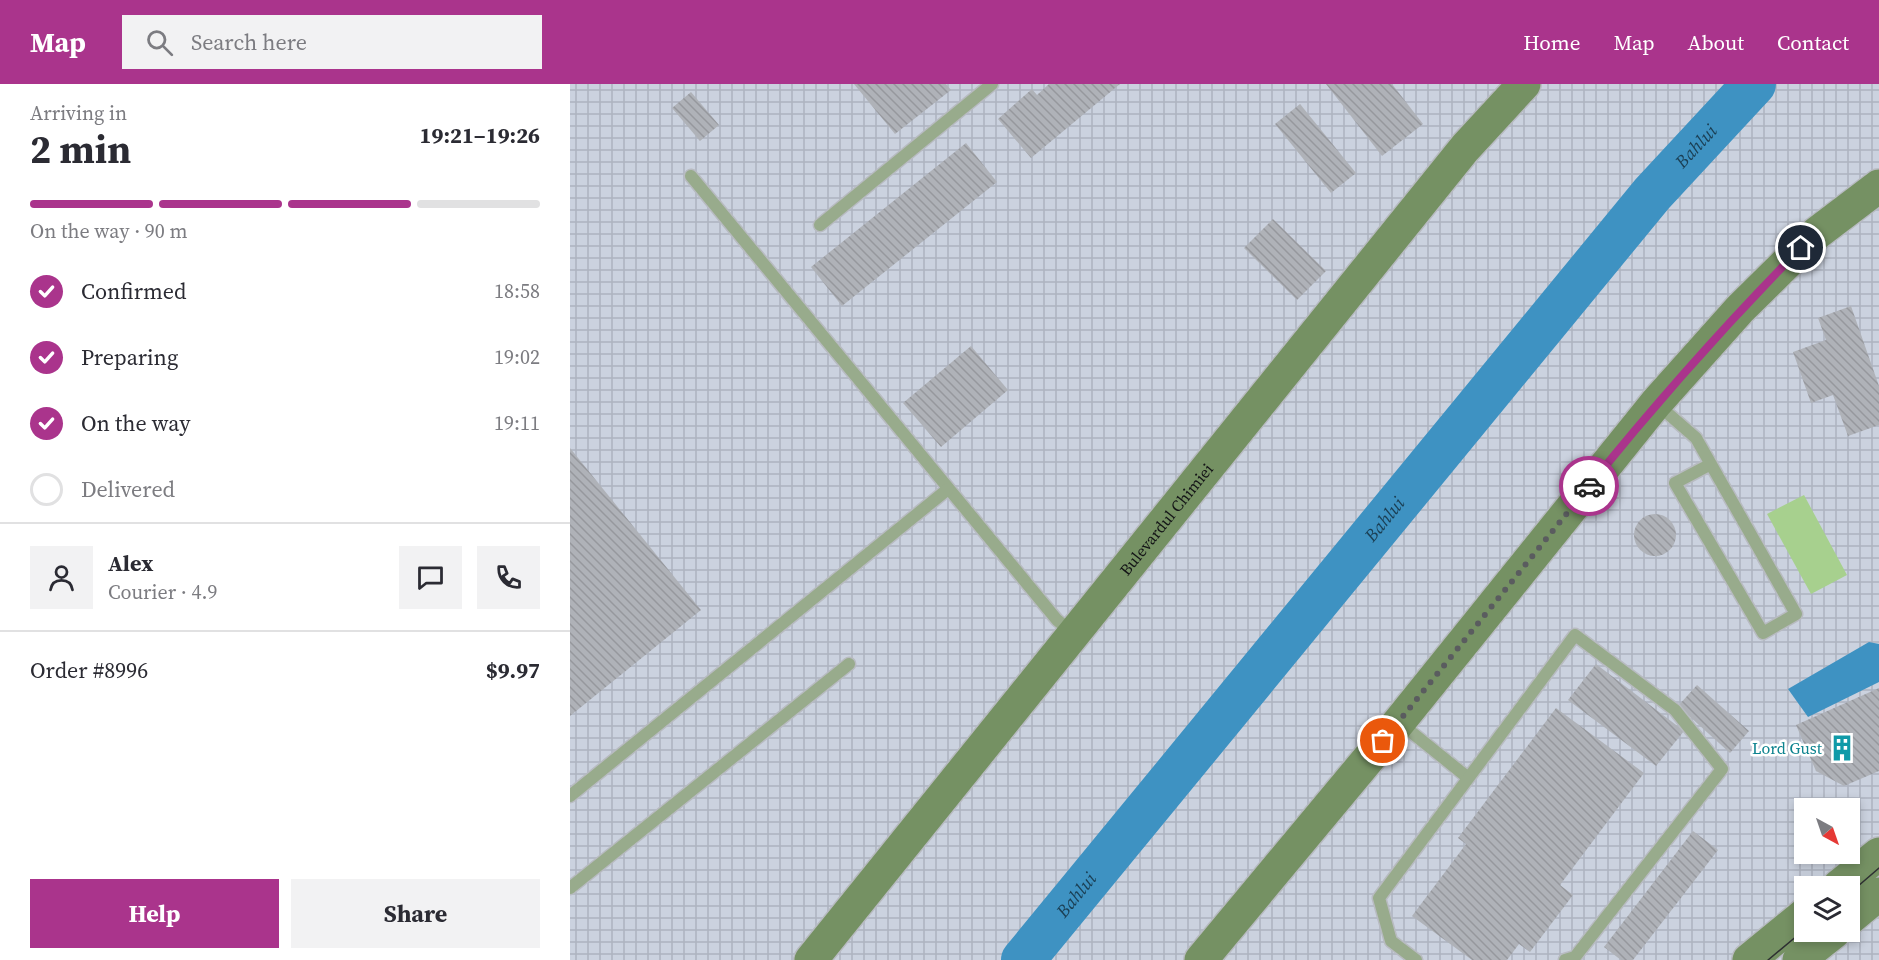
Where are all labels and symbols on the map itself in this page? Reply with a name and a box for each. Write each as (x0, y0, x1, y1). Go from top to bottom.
water label: Bahlui (1668, 118, 1723, 174)
pin (1775, 222, 1826, 273)
courier (1559, 456, 1619, 516)
street label: Bulevardul Chimiei (1114, 458, 1218, 580)
water label: Bahlui (1358, 491, 1411, 548)
pin (1357, 715, 1408, 766)
building icon: Lord Gust (1827, 733, 1857, 763)
place label: Lord Gust (1752, 737, 1823, 759)
north arrow (1794, 798, 1860, 864)
water label: Bahlui (1049, 867, 1102, 923)

